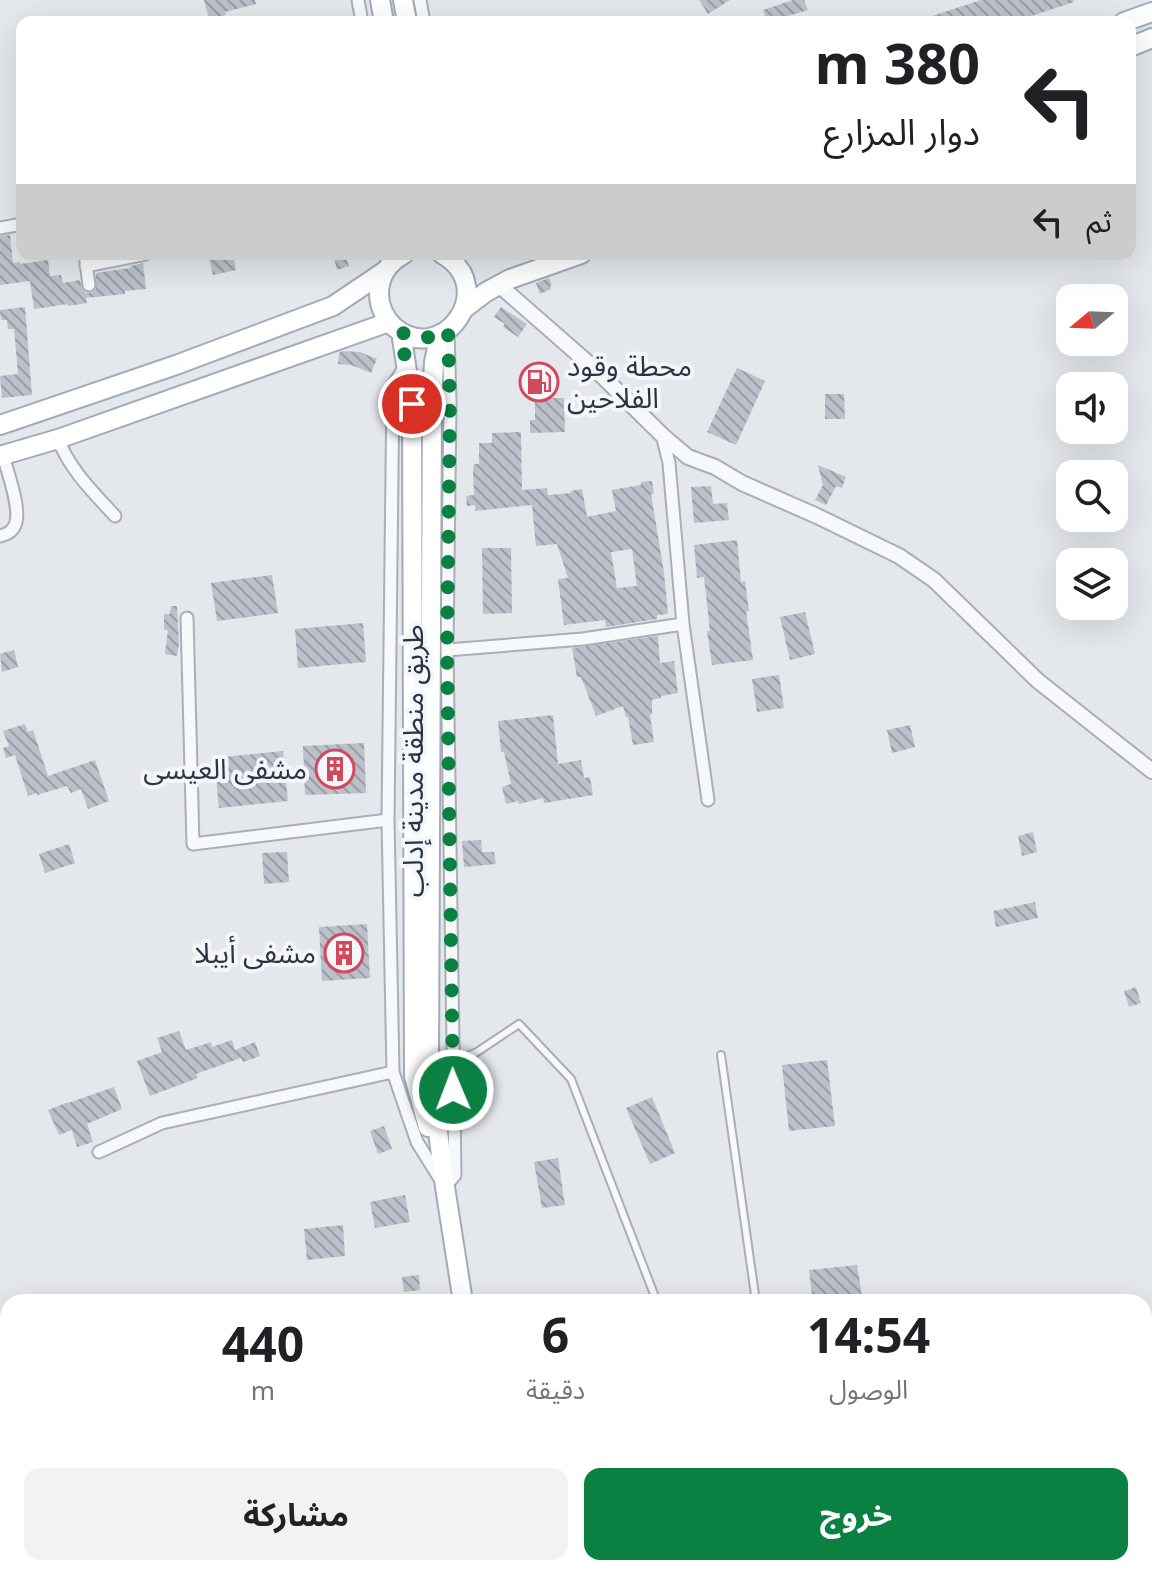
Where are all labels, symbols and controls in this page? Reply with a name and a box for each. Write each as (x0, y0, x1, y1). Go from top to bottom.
text: 380 m (815, 24, 980, 100)
icon: left (1008, 48, 1112, 152)
text: دوار المزارع (823, 107, 980, 156)
icon: left (1026, 200, 1070, 244)
text: ثم (1086, 200, 1112, 241)
north arrow (1056, 284, 1128, 356)
map controls (1056, 284, 1128, 620)
place label: محطة وقود الفلاحين (567, 346, 692, 416)
fuel station icon: محطة وقود الفلاحين (518, 361, 560, 403)
pin (378, 370, 446, 438)
button: sound (1056, 372, 1128, 444)
icon: arrive (390, 382, 434, 426)
button: search (1056, 460, 1128, 532)
button: layers (1056, 548, 1128, 620)
street label: طريق منطقة مدينة إدلب (393, 625, 432, 897)
building icon: مشفى العيسى (314, 748, 356, 790)
place label: مشفى العيسى (143, 749, 307, 787)
building icon: مشفى أيبلا (323, 932, 365, 974)
place label: مشفى أيبلا (194, 933, 316, 971)
position arrow (411, 1048, 495, 1132)
text: 6 (542, 1302, 569, 1367)
text: 14:54 (807, 1302, 930, 1367)
text: 440 (222, 1311, 304, 1376)
text: دقيقة (526, 1371, 585, 1407)
text: الوصول (829, 1371, 908, 1407)
text: m (251, 1372, 275, 1408)
button: مشاركة (24, 1468, 568, 1560)
button: خروج (584, 1468, 1128, 1560)

